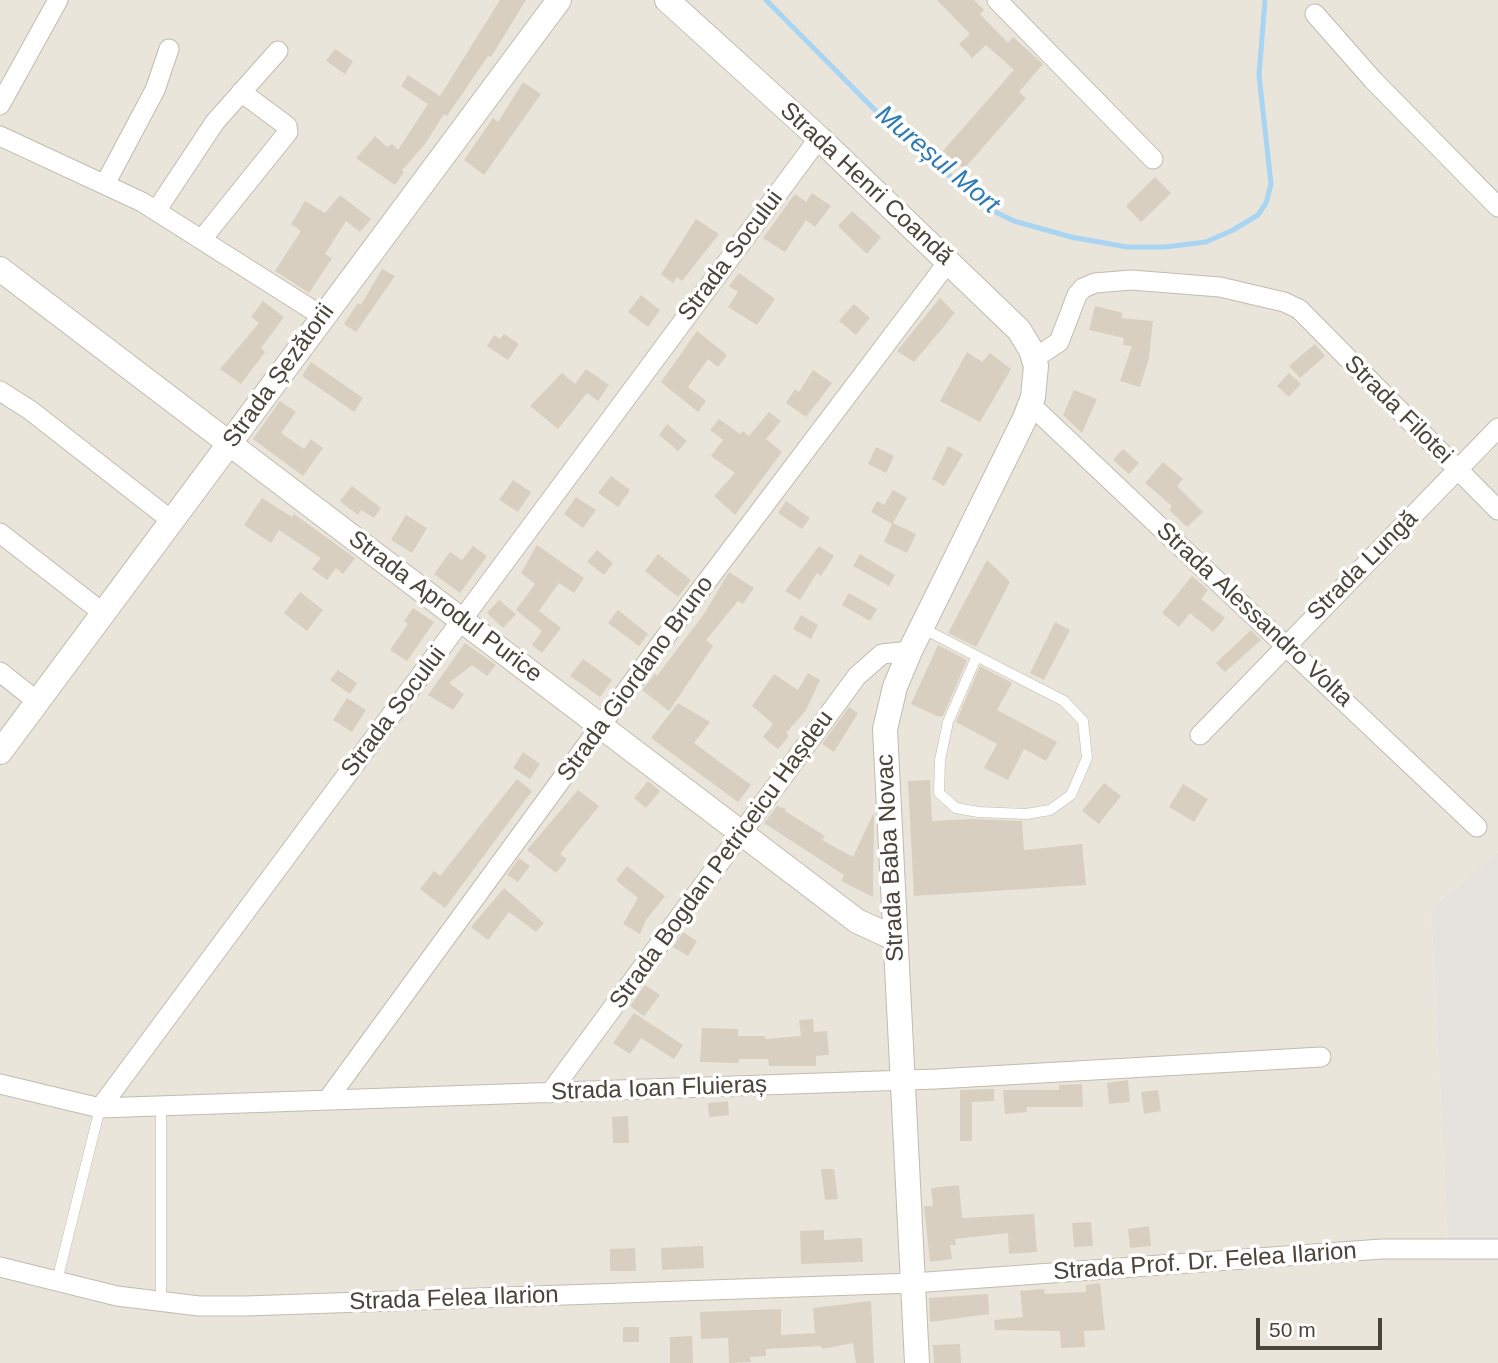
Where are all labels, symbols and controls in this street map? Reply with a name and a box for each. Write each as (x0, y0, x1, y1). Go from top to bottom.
street label: Strada Henri Coandă (774, 97, 958, 271)
water label: Mureșul Mort (869, 99, 1005, 221)
street label: Strada Socului (673, 185, 789, 327)
street label: Strada Șezătorii (217, 298, 341, 454)
street label: Strada Filotei (1338, 350, 1458, 470)
street label: Strada Lungă (1302, 505, 1424, 627)
street label: Strada Alessandro Volta (1150, 517, 1358, 713)
street label: Strada Aprodul Purice (343, 525, 547, 689)
street label: Strada Giordano Bruno (552, 571, 720, 787)
street label: Strada Socului (336, 641, 452, 783)
street label: Strada Bogdan Petriceicu Hașdeu (604, 705, 840, 1015)
street label: Strada Baba Novac (871, 753, 911, 963)
street label: Strada Ioan Fluieraș (551, 1071, 767, 1107)
street label: Strada Prof. Dr. Felea Ilarion (1052, 1237, 1358, 1287)
street label: Strada Felea Ilarion (349, 1281, 559, 1317)
scale bar (1260, 1304, 1386, 1348)
text: 50 m (1269, 1318, 1316, 1341)

